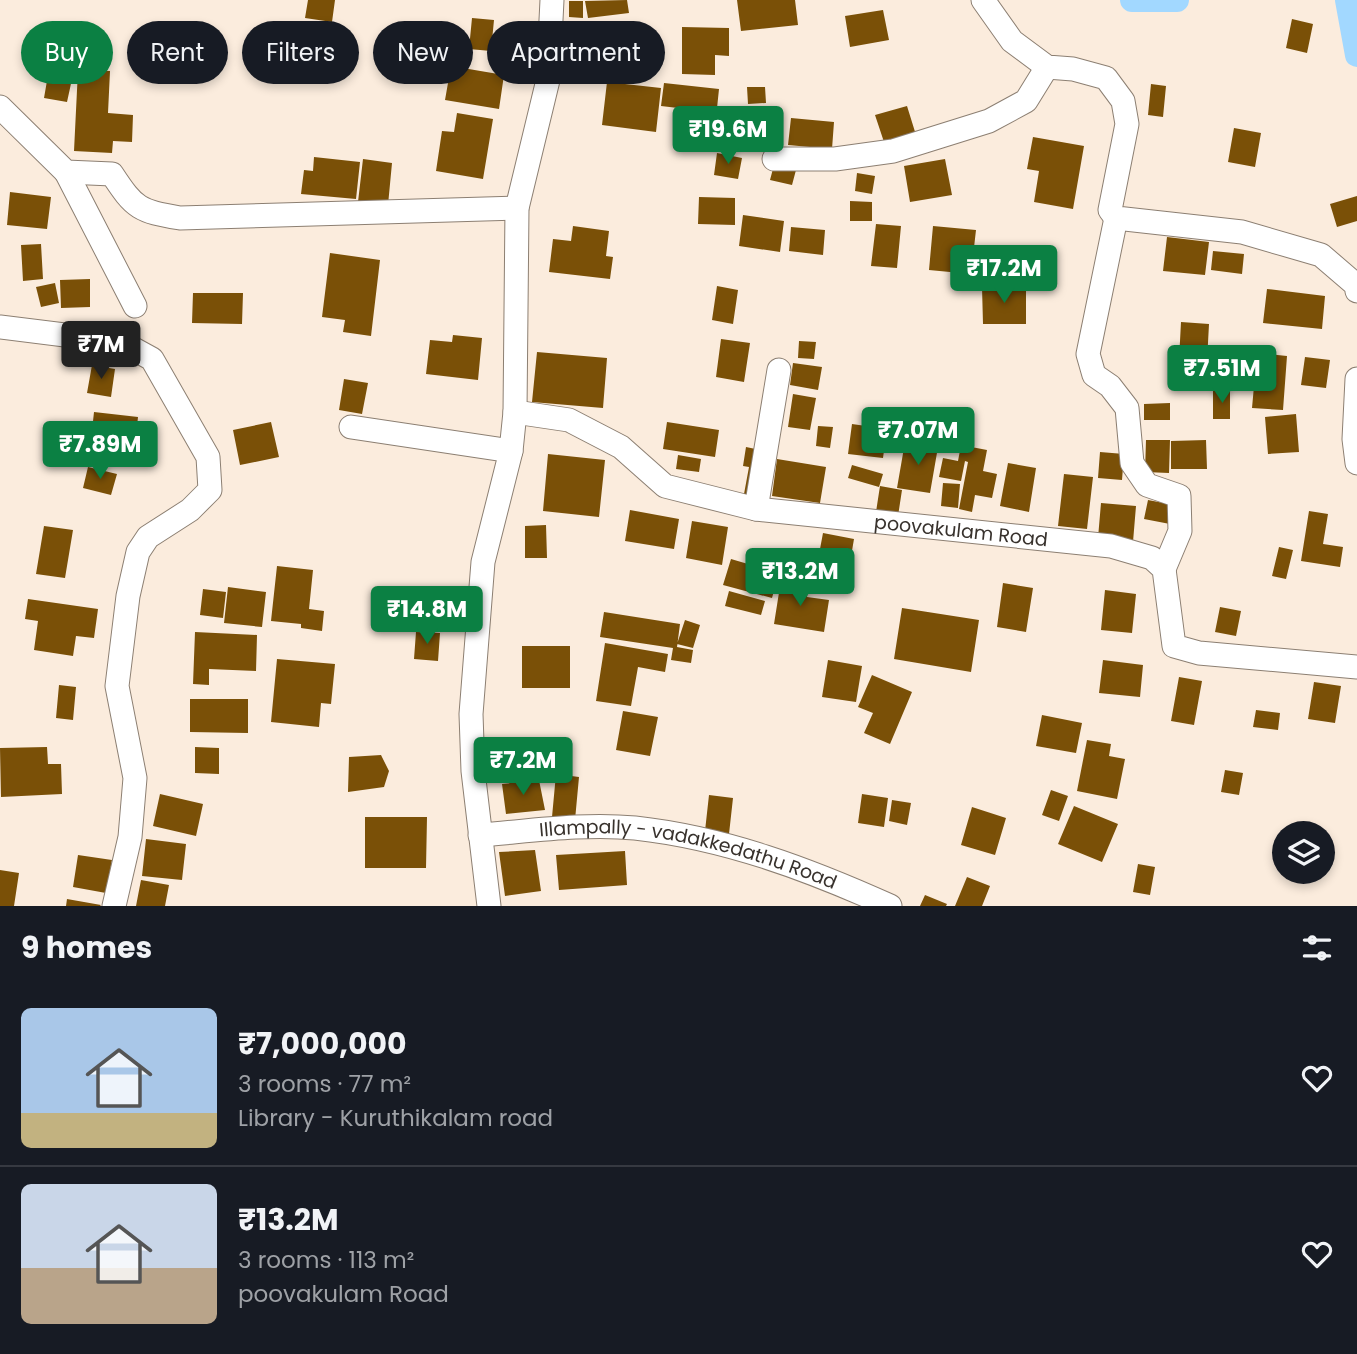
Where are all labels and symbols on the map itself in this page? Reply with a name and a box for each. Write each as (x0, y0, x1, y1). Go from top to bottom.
pin: ₹19.6M (671, 106, 785, 166)
pin: ₹17.2M (947, 246, 1061, 305)
pin: ₹7M (67, 322, 135, 381)
pin: ₹7.51M (1165, 346, 1279, 405)
pin: ₹7.07M (861, 407, 975, 467)
pin: ₹7.89M (43, 421, 157, 481)
street label: poovakulam Road (873, 508, 1049, 553)
pin: ₹13.2M (743, 548, 857, 608)
pin: ₹14.8M (370, 586, 484, 646)
pin: ₹7.2M (474, 738, 572, 797)
street label: Illampally - vadakkedathu Road (538, 813, 841, 895)

